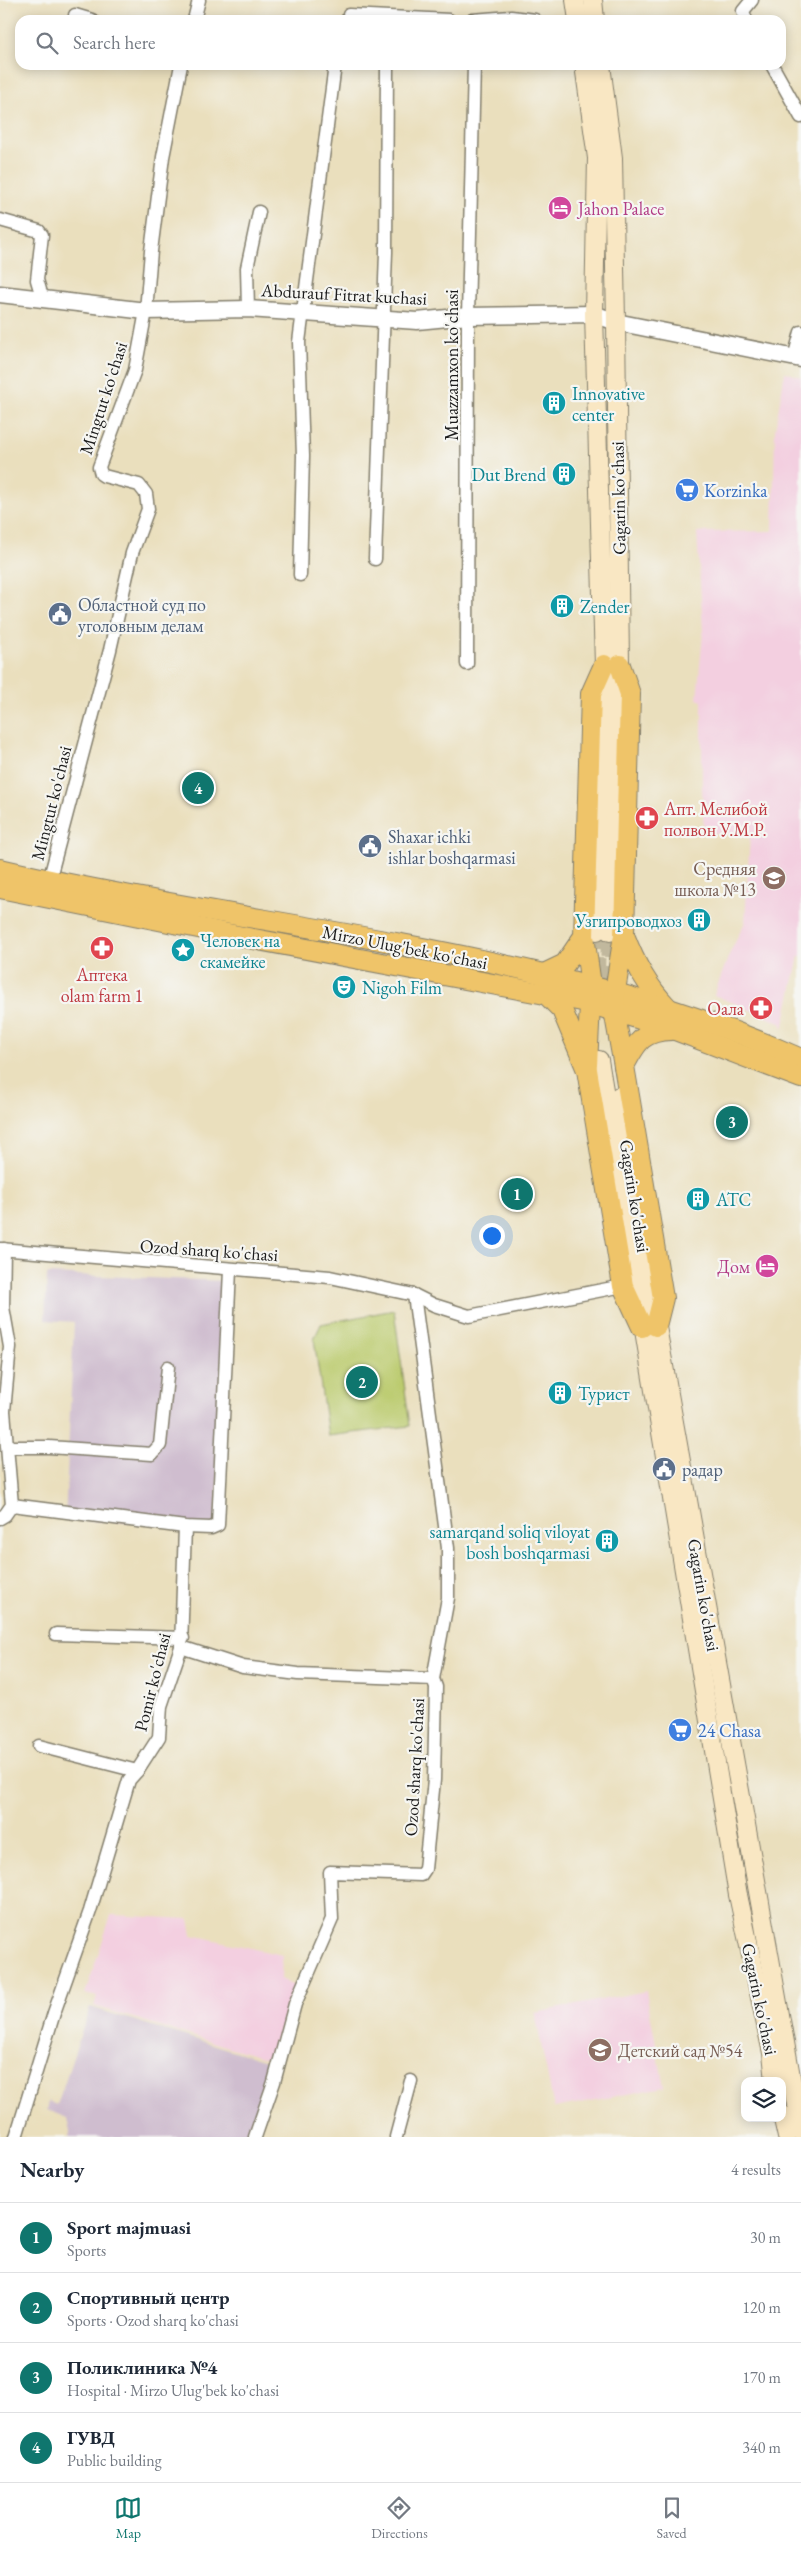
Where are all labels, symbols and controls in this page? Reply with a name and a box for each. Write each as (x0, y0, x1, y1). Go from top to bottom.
search box (15, 15, 786, 70)
icon: search (33, 29, 61, 57)
text: Search here (73, 30, 155, 55)
hotel icon: Jahon Palace (547, 195, 573, 221)
place label: Jahon Palace (576, 197, 664, 220)
street label: Abdurauf Fitrat kuchasi (260, 278, 428, 310)
street label: Muazzamxon ko'chasi (440, 289, 463, 441)
street label: Mingtut ko'chasi (74, 338, 132, 457)
place label: Innovative center (572, 382, 645, 426)
building icon: Innovative center (541, 390, 567, 416)
street label: Gagarin ko'chasi (605, 440, 630, 555)
building icon: Dut Brend (551, 461, 577, 487)
place label: Dut Brend (471, 463, 547, 486)
supermarket icon: Korzinka (674, 477, 700, 503)
place label: Korzinka (704, 479, 768, 502)
place label: Областной суд по уголовным делам (78, 593, 206, 637)
building icon: Zender (549, 593, 575, 619)
place label: Zender (580, 595, 630, 618)
public building icon: Областной суд по уголовным делам (47, 601, 73, 627)
street label: Mingtut ko'chasi (26, 743, 76, 863)
pin: 4 (182, 769, 214, 807)
place label: Апт. Мелибой полвон У.М.Р. (663, 797, 768, 841)
pharmacy icon: Апт. Мелибой полвон У.М.Р. (634, 805, 660, 831)
place label: Shaxar ichki ishlar boshqarmasi (388, 825, 516, 869)
public building icon: Shaxar ichki ishlar boshqarmasi (357, 833, 383, 859)
place label: Средняя школа №13 (675, 857, 756, 901)
school or university icon: Средняя школа №13 (761, 865, 787, 891)
building icon: Узгипроводхоз (686, 907, 712, 933)
place label: Узгипроводхоз (574, 909, 682, 932)
street label: Mirzo Ulug'bek ko'chasi (320, 920, 490, 974)
place label: Человек на скамейке (200, 929, 281, 973)
pharmacy icon: Аптека olam farm 1 (89, 935, 115, 961)
place icon: Человек на скамейке (170, 937, 196, 963)
place label: Аптека olam farm 1 (61, 963, 143, 1007)
theatre icon: Nigoh Film (331, 974, 357, 1000)
place label: Nigoh Film (362, 976, 442, 999)
pharmacy icon: Оала (748, 995, 774, 1021)
place label: Оала (707, 997, 745, 1020)
pin: 3 (716, 1103, 748, 1141)
street label: Gagarin ko'chasi (615, 1138, 655, 1255)
pin: 1 (501, 1175, 533, 1213)
building icon: ATC (685, 1186, 711, 1212)
place label: ATC (715, 1188, 751, 1211)
your location (479, 1223, 505, 1249)
street label: Ozod sharq ko'chasi (139, 1234, 279, 1266)
hotel icon: Дом (754, 1253, 780, 1279)
place label: Дом (717, 1255, 751, 1278)
pin: 2 (346, 1363, 378, 1401)
building icon: Турист (547, 1380, 573, 1406)
place label: Турист (578, 1382, 630, 1405)
public building icon: радар (651, 1456, 677, 1482)
place label: радар (682, 1458, 723, 1481)
place label: samarqand soliq viloyat bosh boshqarmasi (430, 1520, 591, 1564)
building icon: samarqand soliq viloyat bosh boshqarmasi (594, 1528, 620, 1554)
street label: Gagarin ko'chasi (683, 1537, 725, 1654)
street label: Pomir ko'chasi (129, 1630, 176, 1734)
street label: Ozod sharq ko'chasi (399, 1697, 429, 1837)
supermarket icon: 24 Chasa (667, 1717, 693, 1743)
place label: 24 Chasa (698, 1719, 762, 1742)
street label: Gagarin ko'chasi (737, 1941, 783, 2058)
school or university icon: Детский сад №54 (587, 2037, 613, 2063)
place label: Детский сад №54 (618, 2039, 743, 2062)
map controls (741, 2077, 786, 2122)
button: layers (741, 2077, 786, 2122)
text: Nearby (20, 2156, 84, 2183)
text: 4 results (731, 2159, 781, 2180)
text: Sport majmuasi (67, 2215, 191, 2240)
text: 1 (32, 2227, 40, 2248)
text: 30 m (750, 2227, 781, 2248)
text: Sports (67, 2240, 106, 2261)
text: Спортивный центр (67, 2285, 229, 2310)
text: 2 (32, 2297, 40, 2318)
text: 120 m (742, 2297, 781, 2318)
text: Sports · Ozod sharq ko'chasi (67, 2310, 239, 2331)
text: Поликлиника №4 (67, 2355, 217, 2380)
text: 3 (32, 2367, 40, 2388)
text: 170 m (742, 2367, 781, 2388)
text: Hospital · Mirzo Ulug'bek ko'chasi (67, 2380, 279, 2401)
text: ГУВД (67, 2425, 115, 2450)
text: 4 (32, 2437, 40, 2458)
text: 340 m (742, 2437, 781, 2458)
text: Public building (67, 2450, 162, 2471)
tab: Map (114, 2494, 142, 2542)
tab: Directions (371, 2494, 428, 2542)
tab: Saved (657, 2494, 687, 2542)

